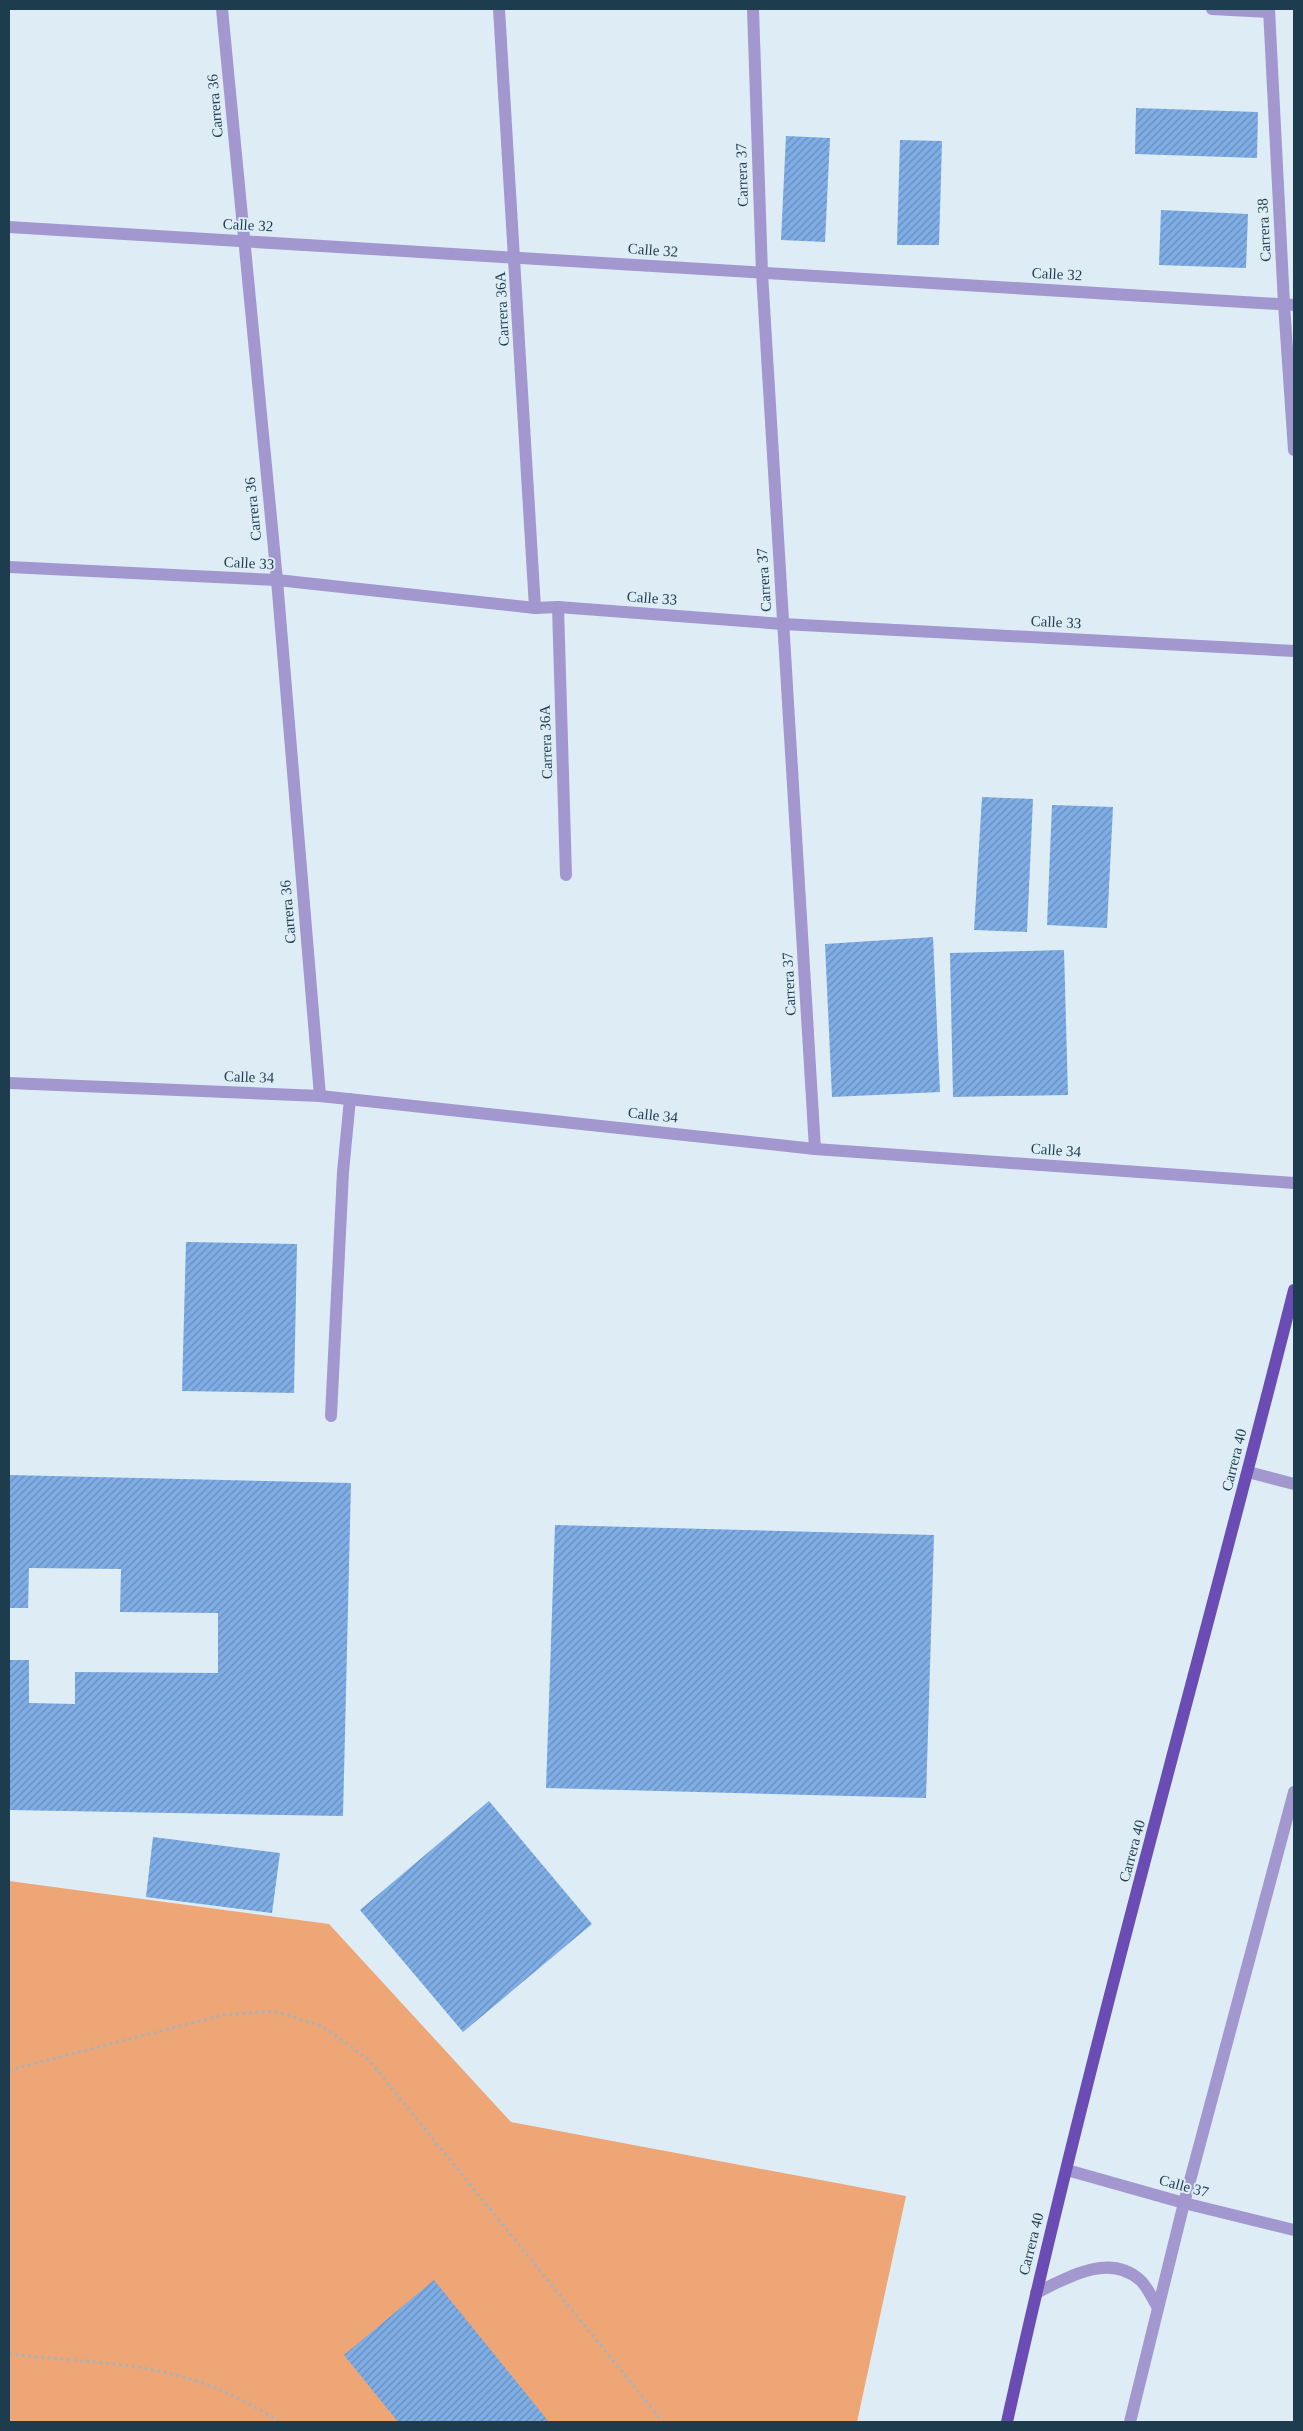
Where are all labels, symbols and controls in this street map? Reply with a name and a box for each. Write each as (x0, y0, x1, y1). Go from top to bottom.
street label: Carrera 36 (204, 73, 226, 138)
street label: Carrera 37 (733, 142, 751, 207)
street label: Carrera 38 (1254, 198, 1274, 262)
street label: Calle 32 (222, 216, 274, 234)
street label: Calle 32 (627, 240, 679, 260)
street label: Calle 32 (1031, 265, 1083, 283)
street label: Carrera 36A (492, 271, 512, 347)
street label: Carrera 36 (242, 476, 264, 542)
street label: Carrera 37 (754, 547, 774, 612)
street label: Calle 33 (223, 554, 275, 572)
street label: Calle 33 (626, 588, 678, 608)
street label: Calle 33 (1030, 613, 1082, 631)
street label: Carrera 36A (537, 704, 555, 780)
street label: Carrera 36 (277, 879, 299, 944)
street label: Carrera 37 (779, 951, 799, 1016)
street label: Calle 34 (224, 1068, 275, 1086)
street label: Calle 34 (627, 1104, 679, 1126)
street label: Calle 34 (1030, 1140, 1082, 1160)
street label: Carrera 40 (1219, 1427, 1249, 1493)
street label: Carrera 40 (1116, 1818, 1148, 1884)
street label: Calle 37 (1158, 2172, 1211, 2200)
street label: Carrera 40 (1016, 2211, 1046, 2277)

